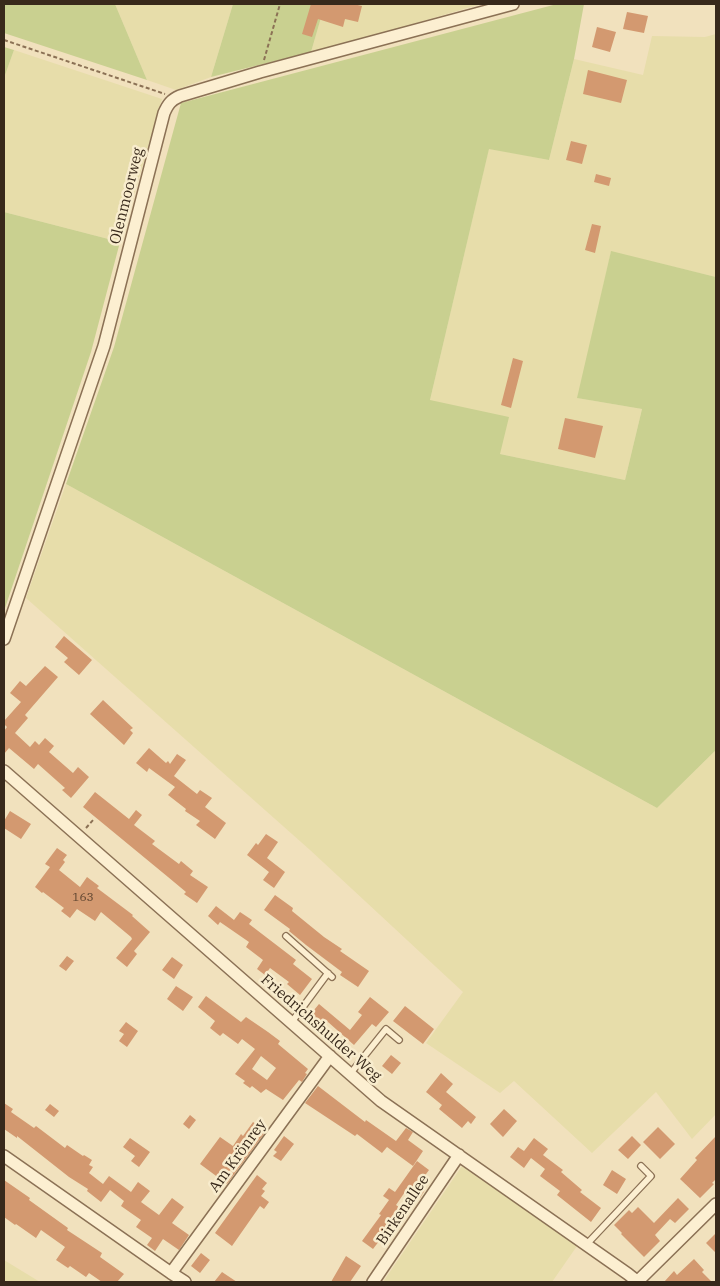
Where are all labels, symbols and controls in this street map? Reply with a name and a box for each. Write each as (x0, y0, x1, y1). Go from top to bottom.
street label: Olenmoorweg (106, 146, 148, 246)
house number: 163 (72, 891, 94, 905)
street label: Friedrichshulder Weg (257, 971, 385, 1085)
street label: Am Krönrey (205, 1116, 271, 1196)
street label: Birkenallee (373, 1171, 433, 1249)

